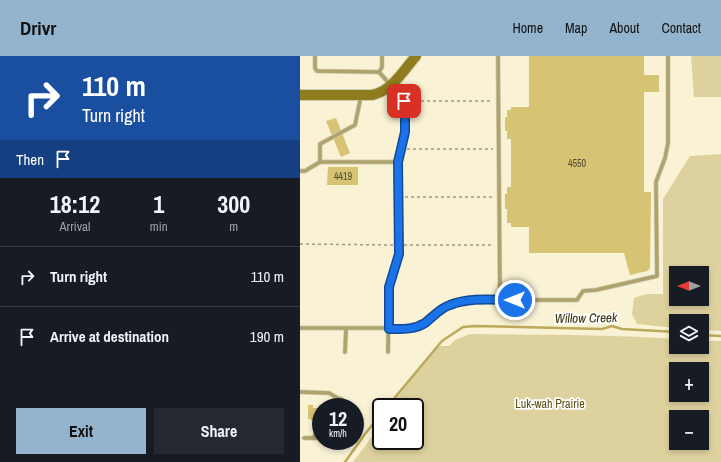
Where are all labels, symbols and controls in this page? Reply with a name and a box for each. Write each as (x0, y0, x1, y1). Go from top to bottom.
text: Drivr (20, 15, 56, 41)
text: Home (512, 19, 543, 37)
text: Map (565, 19, 587, 37)
text: About (609, 19, 639, 37)
text: Contact (661, 19, 701, 37)
text: 110 m (82, 67, 146, 105)
icon: right (16, 72, 68, 124)
pin (387, 84, 421, 118)
icon: arrive (393, 90, 415, 112)
text: Turn right (82, 103, 145, 128)
icon: arrive (52, 148, 74, 170)
text: Then (16, 149, 44, 170)
house number: 4550 (568, 157, 587, 170)
house number: 4419 (334, 170, 353, 183)
text: 18:12 (50, 188, 100, 220)
text: 1 (153, 188, 164, 220)
text: 300 (217, 188, 250, 220)
text: Arrival (60, 218, 90, 235)
text: min (150, 218, 168, 235)
text: m (229, 218, 238, 235)
icon: right (16, 266, 38, 288)
text: Turn right (50, 266, 107, 287)
text: 110 m (251, 266, 284, 287)
north arrow (669, 266, 709, 306)
map controls (669, 266, 709, 450)
position arrow (494, 279, 536, 321)
water label: Willow Creek (555, 309, 618, 327)
button: layers (669, 314, 709, 354)
icon: arrive (16, 326, 38, 348)
text: Arrive at destination (50, 326, 169, 347)
text: 190 m (250, 326, 284, 347)
button: + (669, 362, 709, 402)
park label: Luk-wah Prairie (515, 396, 585, 412)
speed limit sign: 20 (372, 398, 424, 450)
text: 12 (329, 405, 347, 432)
button: Exit (16, 408, 146, 454)
button: Share (154, 408, 284, 454)
button: − (669, 410, 709, 450)
text: km/h (329, 427, 347, 440)

